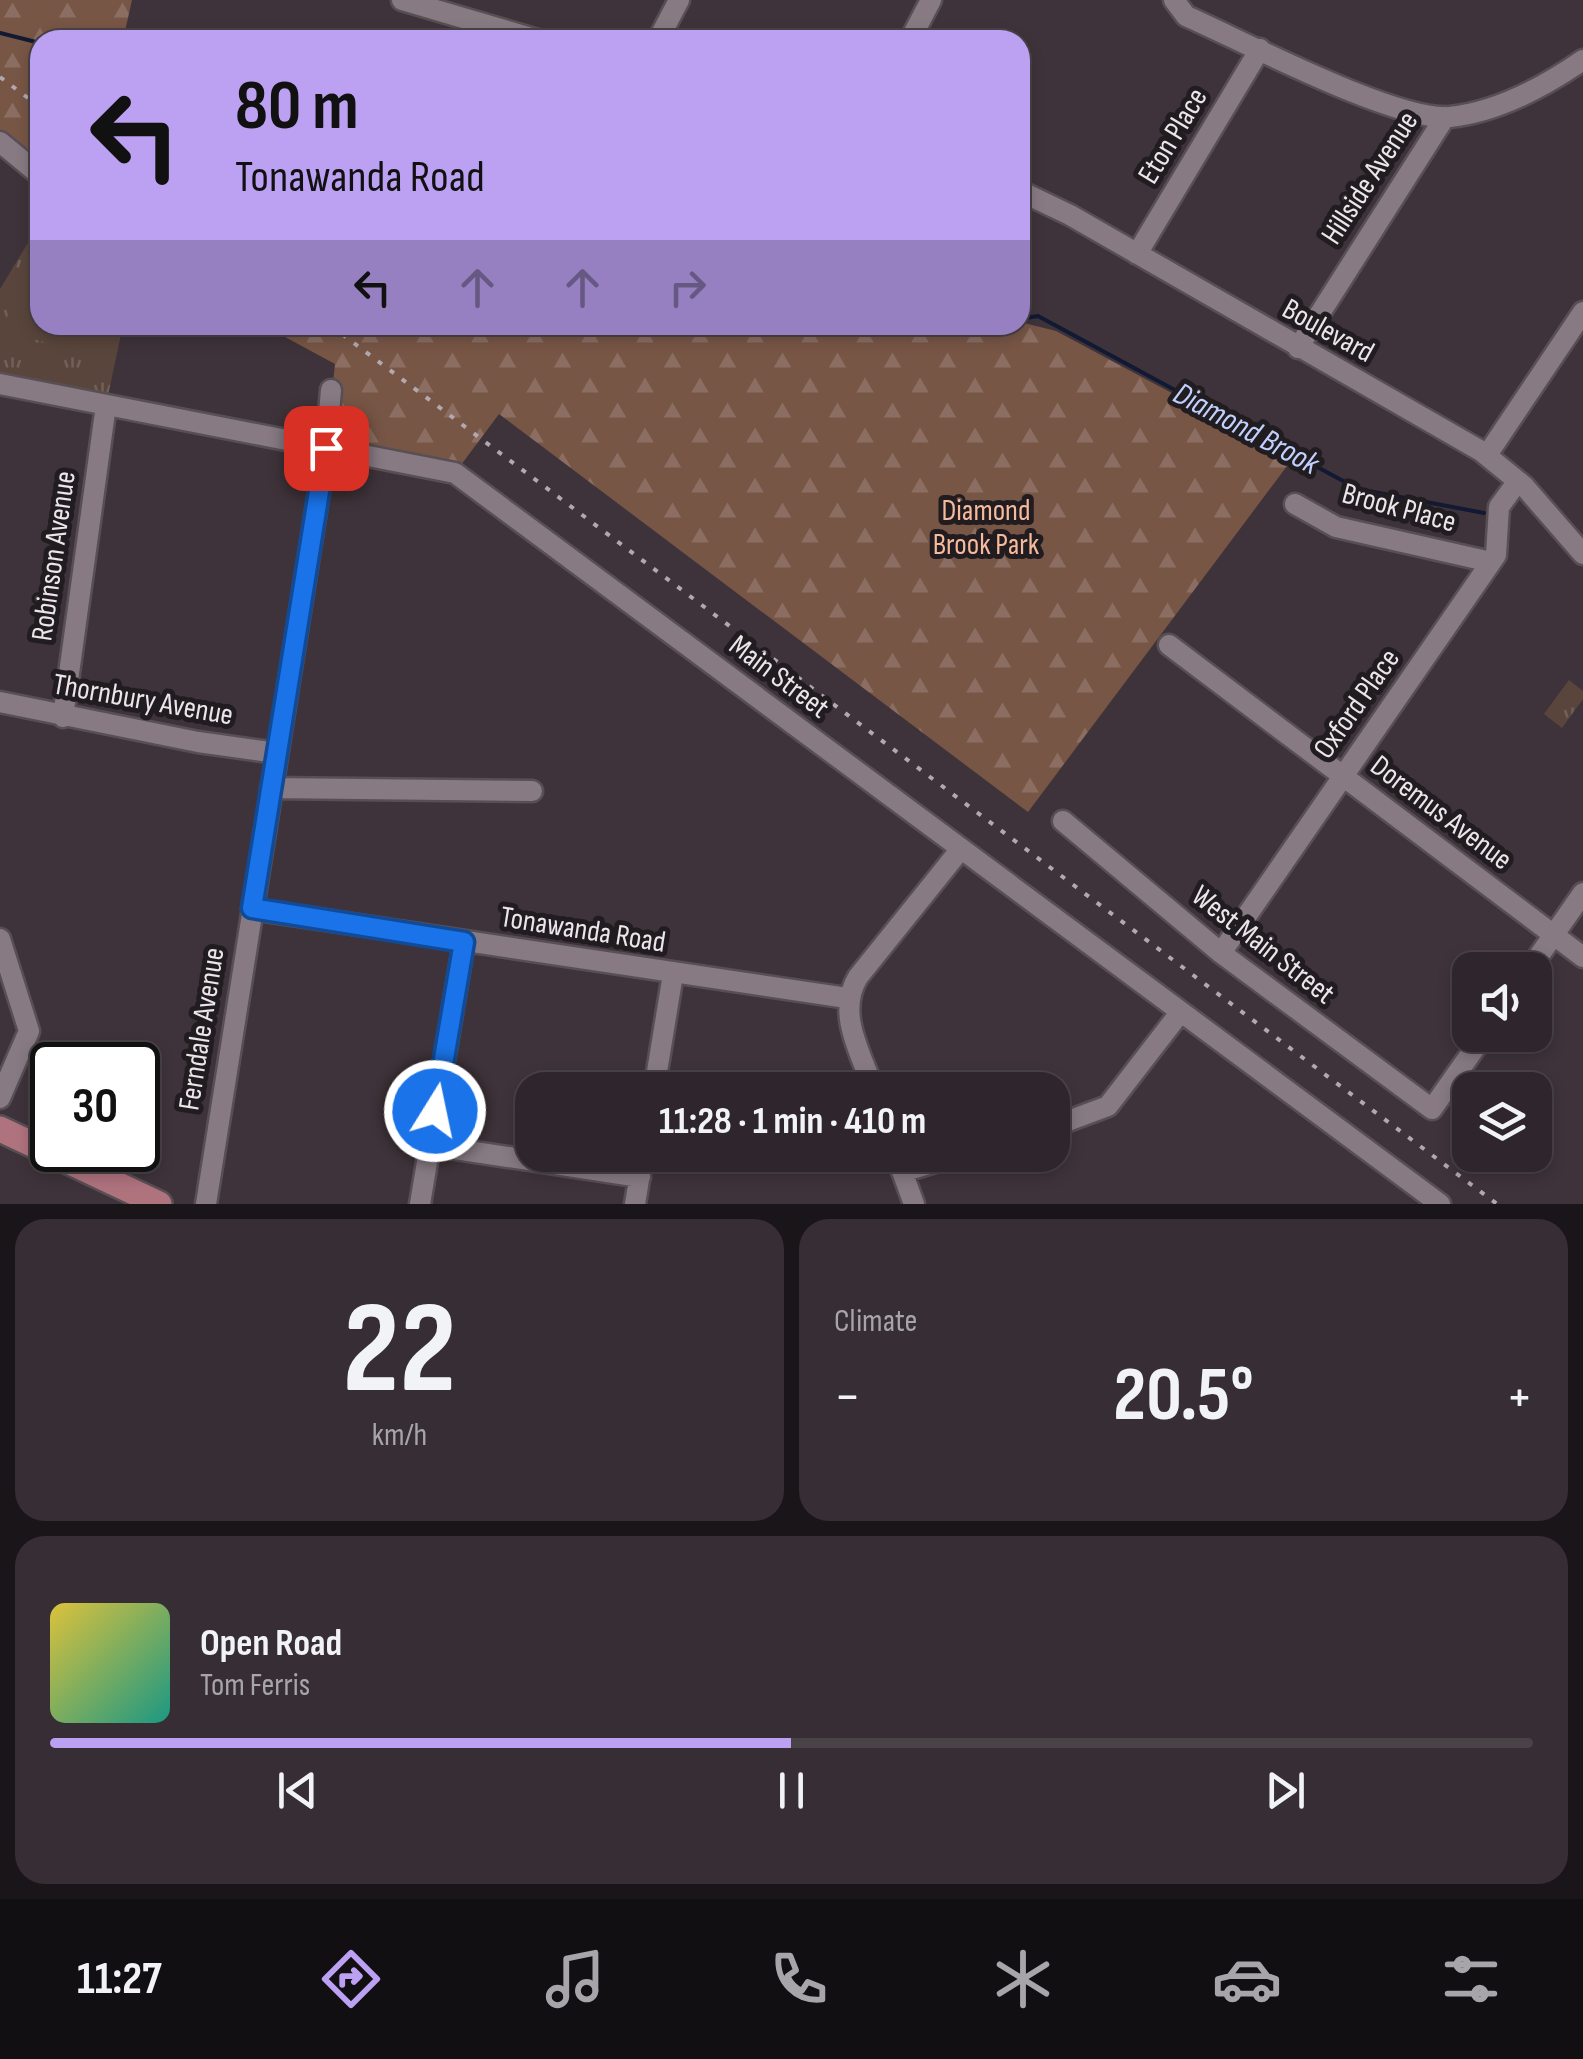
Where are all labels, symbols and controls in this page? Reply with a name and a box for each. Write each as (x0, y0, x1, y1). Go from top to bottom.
text: 80 m (235, 65, 359, 149)
icon: left (70, 70, 200, 200)
street label: Eton Place (1130, 82, 1216, 190)
street label: Hillside Avenue (1314, 105, 1426, 251)
text: Tonawanda Road (235, 150, 485, 205)
icon: left (345, 260, 400, 315)
icon: ahead (450, 260, 505, 315)
icon: ahead (555, 260, 610, 315)
icon: right (660, 260, 715, 315)
street label: Boulevard (1276, 291, 1380, 371)
water label: Diamond Brook (1167, 374, 1326, 484)
pin (284, 406, 369, 491)
icon: arrive (299, 421, 354, 476)
street label: Robinson Avenue (24, 469, 84, 643)
street label: Brook Place (1338, 476, 1460, 540)
park label: Diamond Brook Park (933, 493, 1040, 563)
street label: Main Street (722, 628, 836, 726)
street label: Oxford Place (1306, 642, 1408, 766)
street label: Thornbury Avenue (50, 666, 236, 734)
street label: Doremus Avenue (1363, 748, 1519, 878)
street label: West Main Street (1184, 878, 1342, 1012)
street label: Tonawanda Road (498, 899, 668, 961)
street label: Ferndale Avenue (171, 945, 233, 1113)
map controls (1452, 952, 1552, 1172)
button: sound (1452, 952, 1552, 1052)
speed limit sign: 30 (30, 1042, 160, 1172)
position arrow (383, 1059, 487, 1163)
button: layers (1452, 1072, 1552, 1172)
text: 11:28 · 1 min · 410 m (659, 1099, 926, 1144)
text: 22 (343, 1273, 456, 1429)
text: Climate (834, 1302, 917, 1341)
text: 20.5° (1113, 1351, 1254, 1442)
text: − (834, 1364, 861, 1431)
text: + (1506, 1364, 1533, 1431)
text: km/h (372, 1416, 427, 1455)
text: Open Road (200, 1621, 342, 1666)
text: Tom Ferris (200, 1666, 310, 1705)
icon: previous (270, 1763, 325, 1818)
icon: pause (764, 1763, 819, 1818)
icon: next (1258, 1763, 1313, 1818)
icon: directions (316, 1944, 386, 2014)
icon: music (540, 1944, 610, 2014)
icon: phone (764, 1944, 834, 2014)
icon: climate (988, 1944, 1058, 2014)
icon: car (1212, 1944, 1282, 2014)
icon: filters (1436, 1944, 1506, 2014)
text: 11:27 (77, 1952, 162, 2007)

